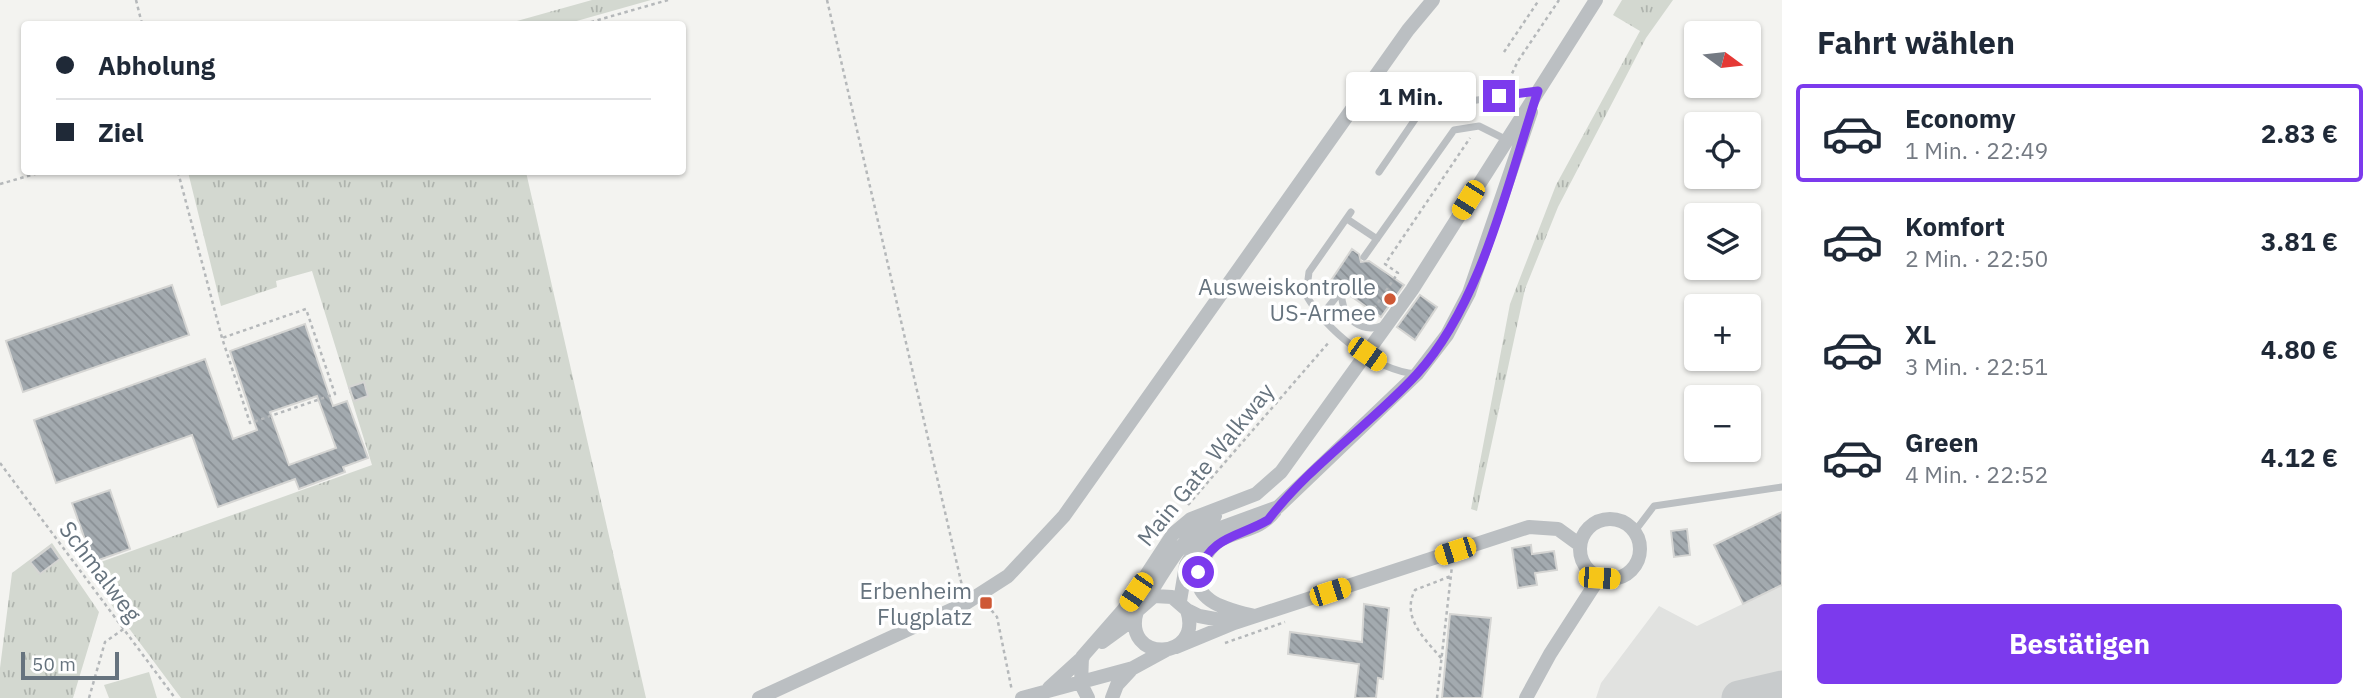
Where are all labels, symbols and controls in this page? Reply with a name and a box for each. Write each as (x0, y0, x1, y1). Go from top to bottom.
north arrow (1684, 21, 1760, 98)
map controls (1684, 21, 1761, 462)
text: Fahrt wählen (1817, 21, 2015, 63)
text: Abholung (98, 48, 215, 82)
callout: 1 Min. (1345, 72, 1474, 120)
route end (1483, 80, 1515, 112)
text: 1 Min. (1378, 81, 1444, 111)
text: Economy (1905, 101, 2016, 135)
icon: car (1821, 102, 1884, 165)
button: locate (1684, 112, 1761, 189)
text: Ziel (98, 115, 144, 149)
text: 2.83 € (2261, 116, 2338, 150)
text: 1 Min. · 22:49 (1905, 135, 2048, 165)
car (1448, 177, 1489, 223)
button: layers (1684, 203, 1761, 280)
text: Komfort (1905, 209, 2005, 243)
icon: car (1821, 210, 1884, 273)
text: 3.81 € (2261, 224, 2338, 258)
text: 2 Min. · 22:50 (1905, 243, 2048, 273)
place label: Ausweiskontrolle US-Armee (1198, 271, 1376, 327)
marker: Ausweiskontrolle US-Armee (1382, 291, 1398, 307)
button: + (1684, 294, 1761, 371)
text: XL (1905, 317, 1936, 351)
icon: car (1821, 318, 1884, 381)
text: 4.80 € (2261, 332, 2338, 366)
car (1344, 333, 1391, 375)
text: 3 Min. · 22:51 (1905, 351, 2048, 381)
street label: Main Gate Walkway (1130, 376, 1280, 552)
button: − (1684, 385, 1761, 462)
text: Green (1905, 425, 1979, 459)
icon: car (1821, 426, 1884, 489)
text: 4.12 € (2261, 440, 2338, 474)
text: 4 Min. · 22:52 (1905, 459, 2048, 489)
street label: Schmalweg (53, 515, 149, 627)
car (1432, 535, 1479, 567)
route start (1182, 556, 1214, 588)
car (1578, 566, 1621, 590)
car (1116, 569, 1157, 615)
place label: Erbenheim Flugplatz (860, 575, 972, 631)
car (1307, 576, 1354, 608)
marker: Erbenheim Flugplatz (978, 595, 994, 611)
button: Bestätigen (1817, 604, 2342, 684)
scale bar (21, 649, 119, 681)
text: 50 m (32, 652, 76, 676)

